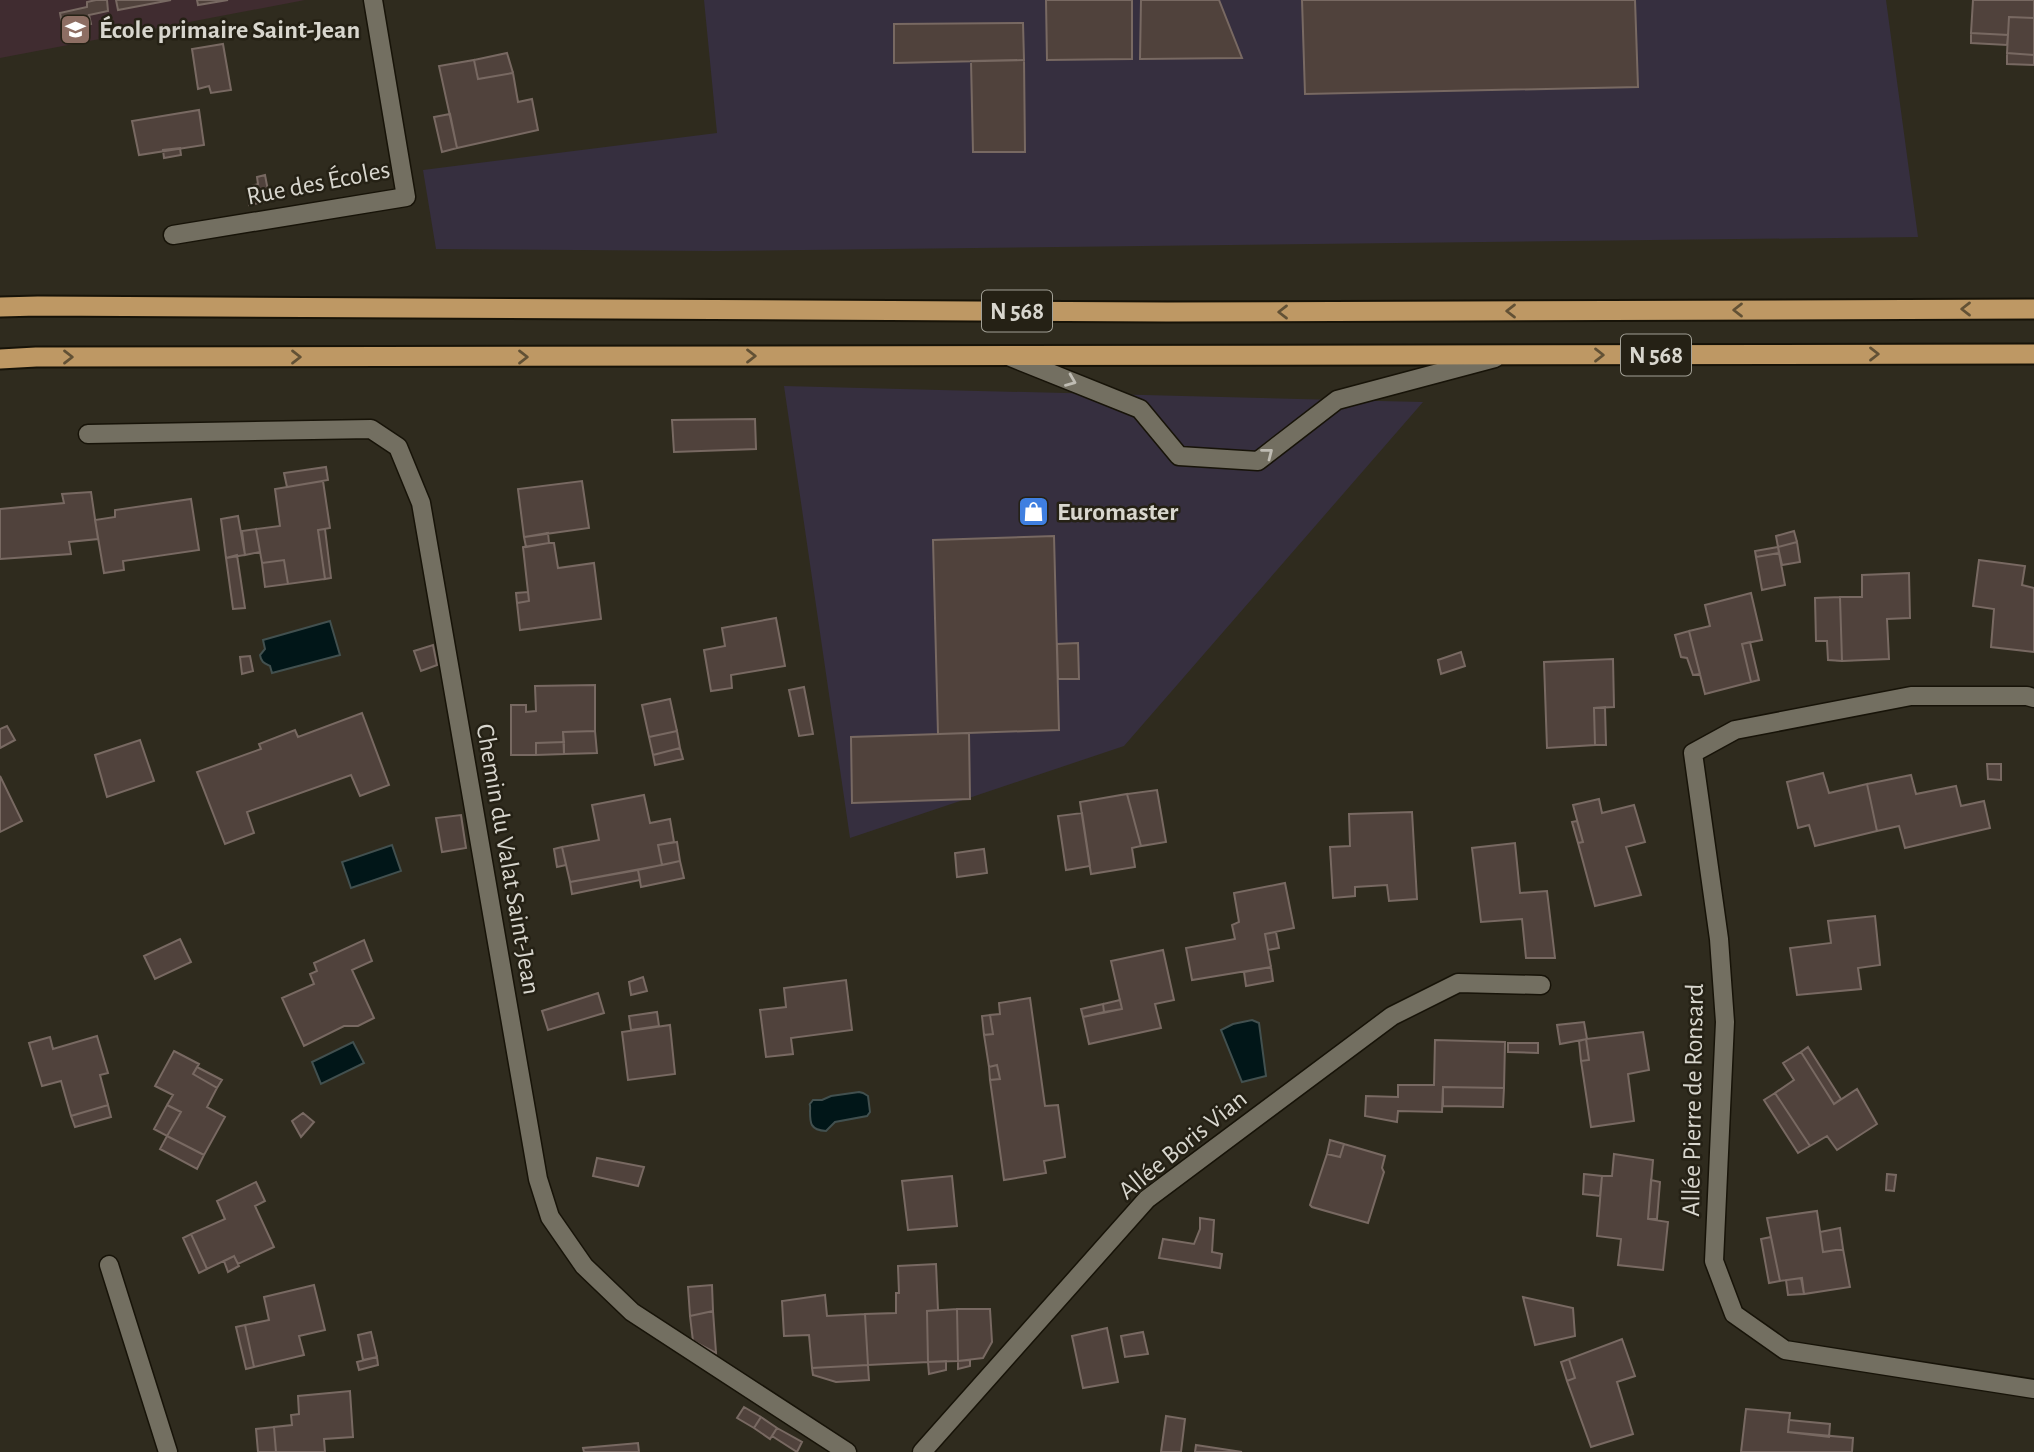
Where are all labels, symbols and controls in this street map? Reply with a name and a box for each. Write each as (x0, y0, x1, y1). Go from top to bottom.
school or university icon: École primaire Saint-Jean (59, 12, 93, 46)
place label: École primaire Saint-Jean (99, 15, 360, 43)
street label: Rue des Écoles (244, 154, 392, 210)
road number: N 568 (982, 290, 1052, 332)
one-way arrow (1960, 301, 1971, 317)
one-way arrow (1733, 302, 1743, 318)
one-way arrow (1505, 303, 1516, 319)
one-way arrow (1278, 304, 1288, 320)
road number: N 568 (1621, 334, 1691, 376)
one-way arrow (1870, 346, 1880, 362)
one-way arrow (1595, 347, 1605, 363)
one-way arrow (746, 348, 756, 364)
one-way arrow (63, 349, 74, 365)
one-way arrow (291, 349, 301, 365)
one-way arrow (518, 349, 529, 365)
one-way arrow (1065, 373, 1077, 387)
one-way arrow (1261, 448, 1273, 461)
shop icon: Euromaster (1017, 494, 1051, 528)
place label: Euromaster (1057, 499, 1178, 525)
street label: Chemin du Valat Saint-Jean (471, 722, 545, 997)
street label: Allée Pierre de Ronsard (1678, 983, 1708, 1217)
street label: Allée Boris Vian (1113, 1085, 1252, 1204)

